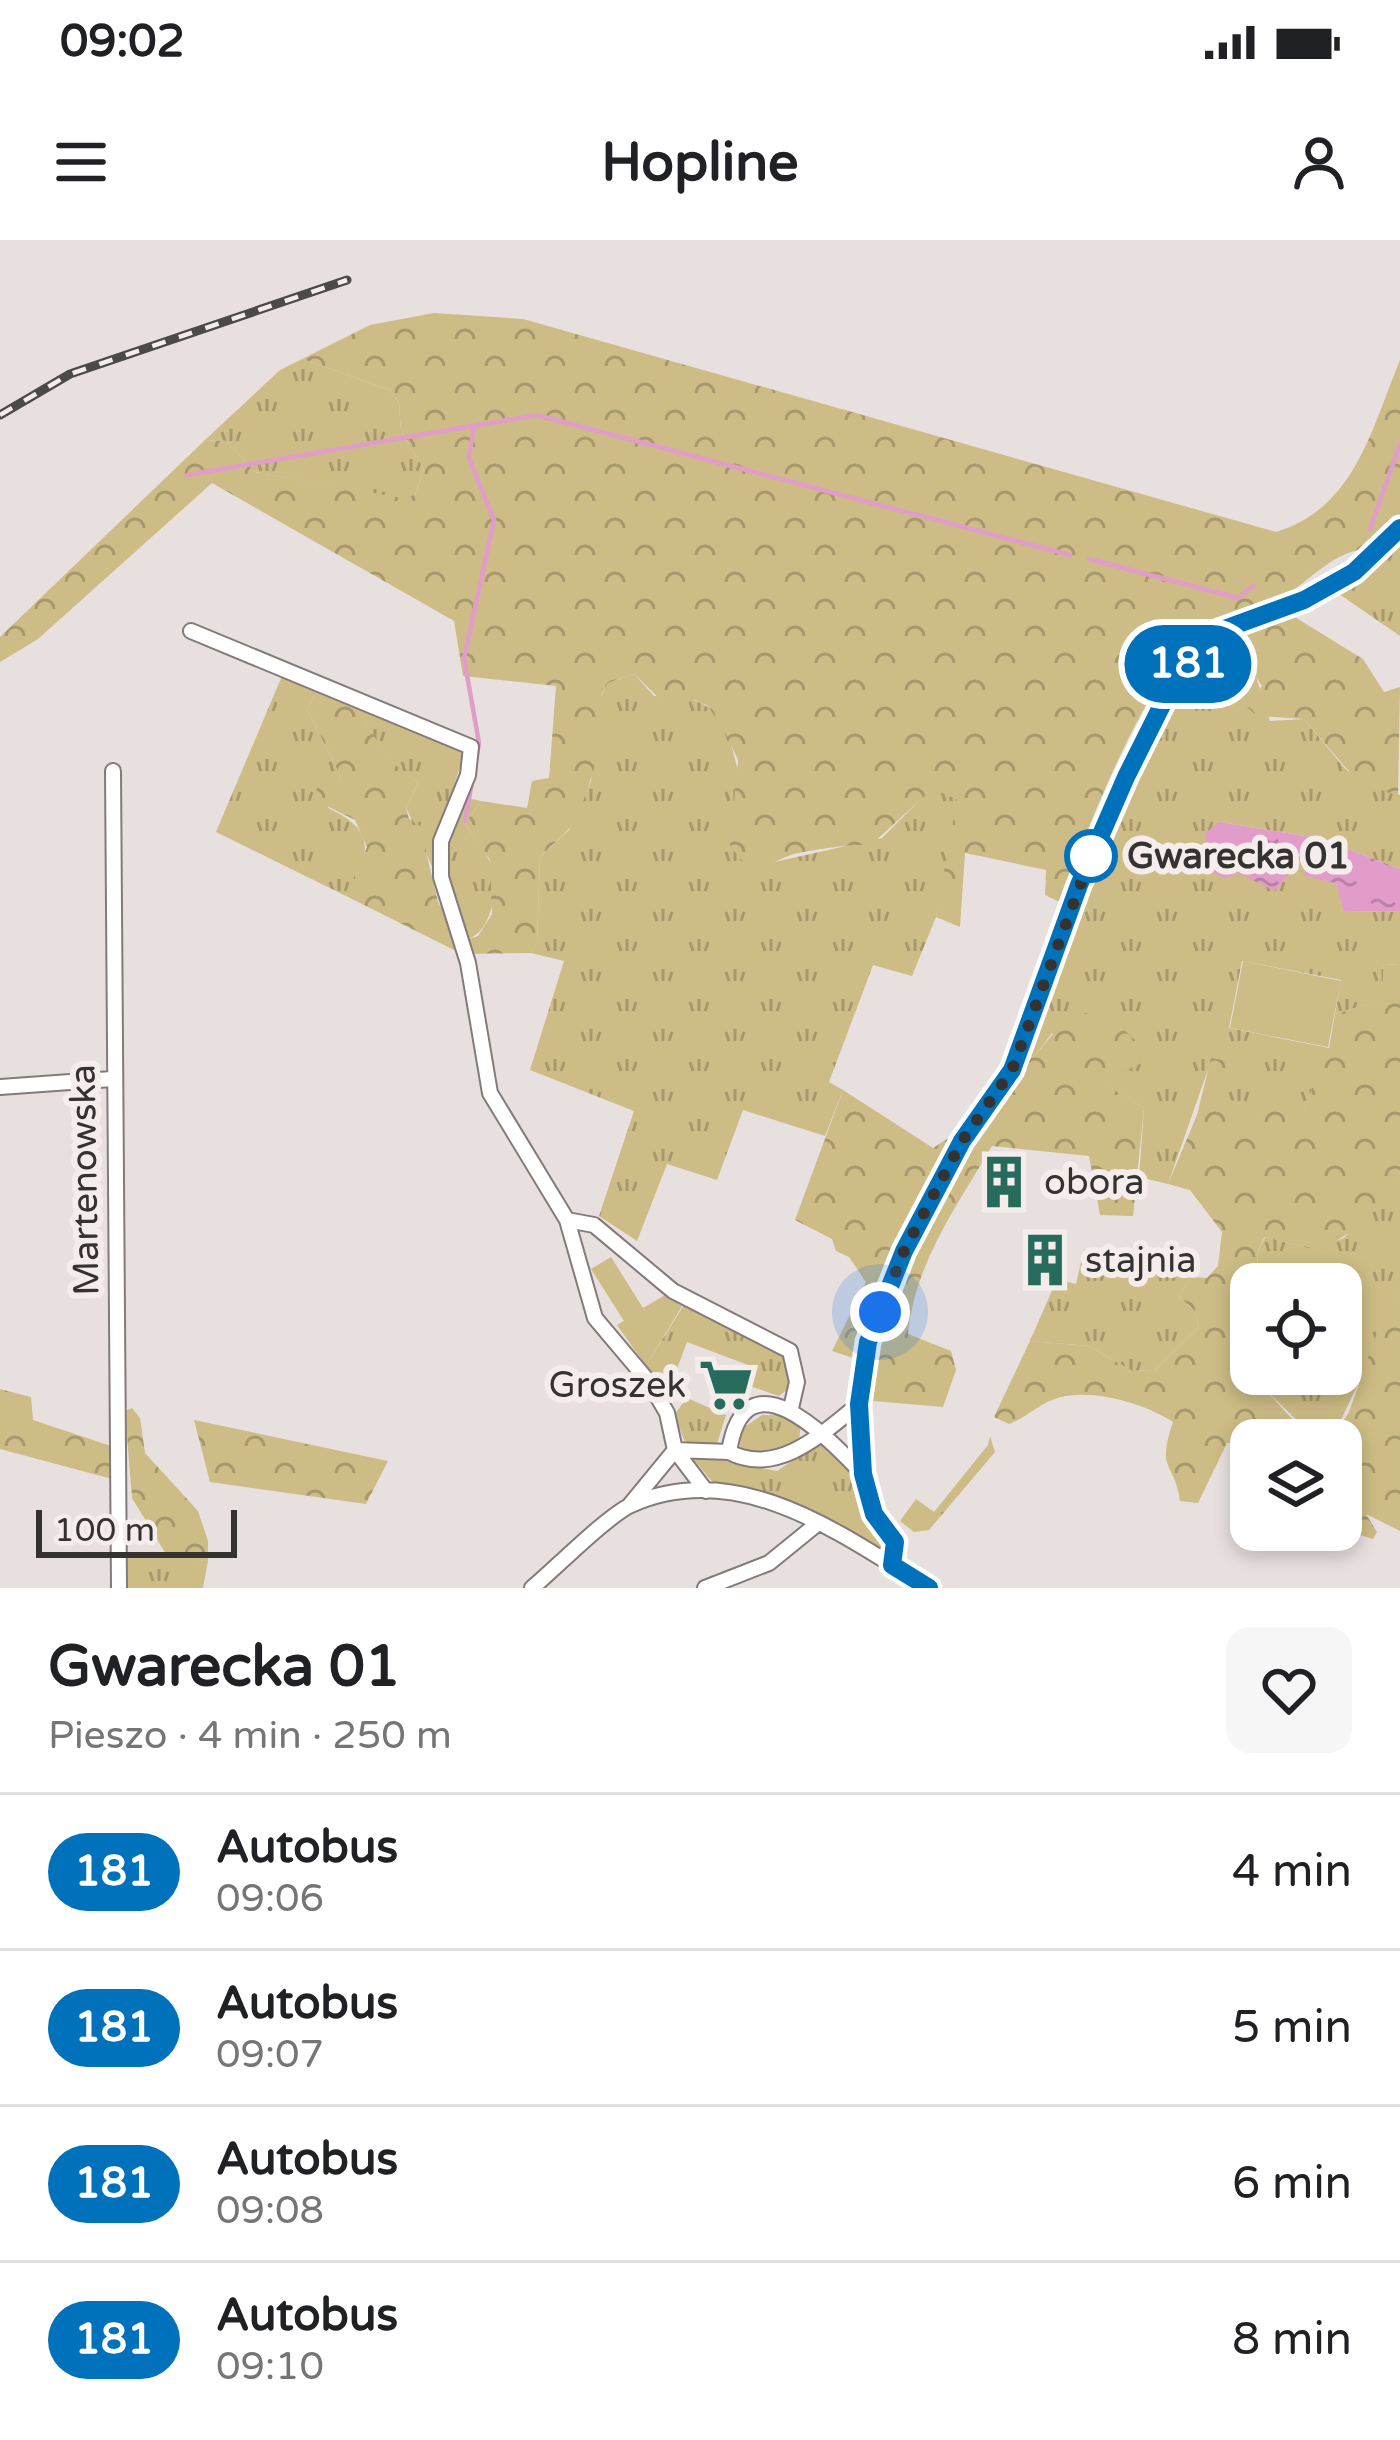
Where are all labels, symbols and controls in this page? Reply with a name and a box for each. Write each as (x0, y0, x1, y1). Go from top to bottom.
text: 09:02 (60, 15, 185, 69)
icon: menu (48, 129, 114, 195)
icon: person (1286, 129, 1352, 195)
text: Hopline (601, 130, 799, 195)
line badge: 181 (1119, 625, 1257, 703)
text: 181 (1148, 638, 1228, 689)
marker: Gwarecka 01 (1066, 831, 1116, 881)
place label: Gwarecka 01 (1127, 835, 1350, 878)
street label: Martenowska (61, 1064, 109, 1296)
building icon: obora (975, 1153, 1033, 1211)
place label: obora (1044, 1161, 1145, 1204)
building icon: stajnia (1016, 1231, 1074, 1289)
place label: stajnia (1085, 1239, 1196, 1282)
map controls (1230, 1263, 1362, 1551)
button: locate (1230, 1263, 1362, 1395)
your location (850, 1282, 910, 1342)
supermarket icon: Groszek (697, 1356, 755, 1414)
place label: Groszek (548, 1364, 686, 1407)
button: layers (1230, 1419, 1362, 1551)
scale bar (36, 1504, 237, 1557)
text: 100 m (54, 1511, 155, 1550)
button: heart (1226, 1627, 1352, 1753)
text: Gwarecka 01 (48, 1633, 401, 1701)
text: Pieszo · 4 min · 250 m (48, 1712, 452, 1759)
text: Autobus (216, 1821, 398, 1875)
text: 4 min (1232, 1845, 1352, 1899)
text: 181 (74, 1846, 154, 1897)
text: 09:06 (216, 1875, 324, 1922)
text: Autobus (216, 1977, 398, 2031)
text: 5 min (1232, 2001, 1352, 2055)
text: 181 (74, 2002, 154, 2053)
text: 09:07 (216, 2031, 324, 2078)
text: Autobus (216, 2133, 398, 2187)
text: 6 min (1232, 2157, 1352, 2211)
text: 181 (74, 2158, 154, 2209)
text: 09:08 (216, 2187, 324, 2234)
text: Autobus (216, 2289, 398, 2343)
text: 8 min (1232, 2313, 1352, 2367)
text: 181 (74, 2314, 154, 2365)
text: 09:10 (216, 2343, 324, 2390)

